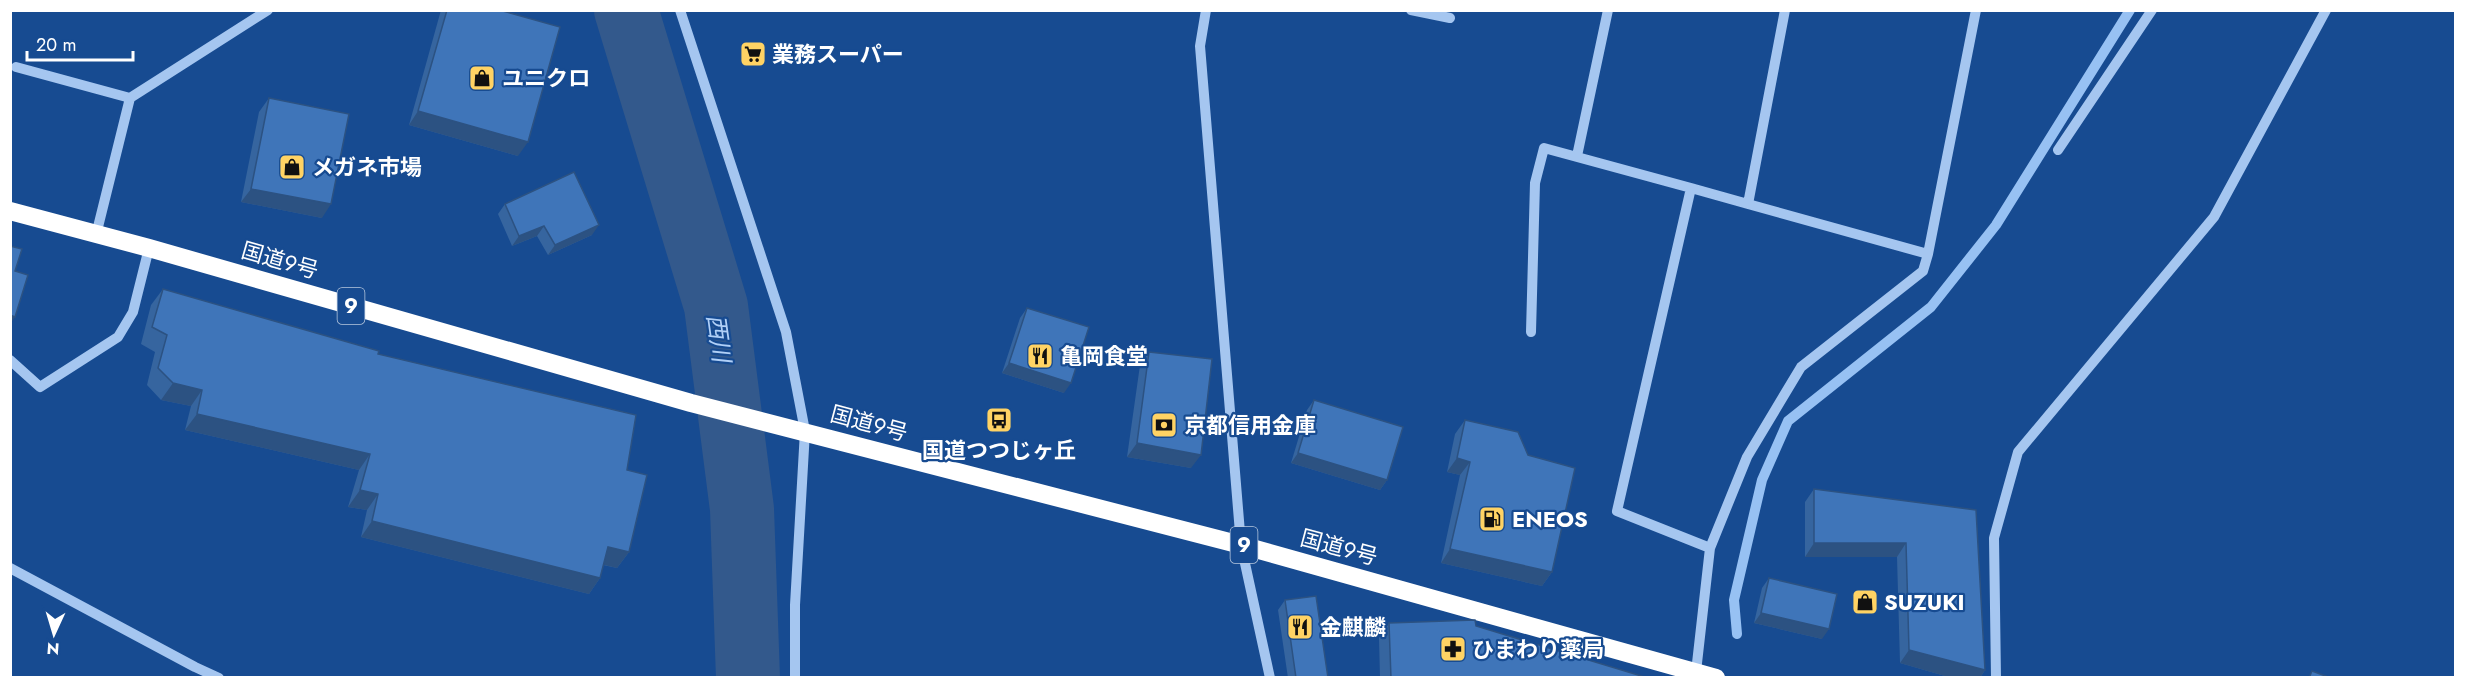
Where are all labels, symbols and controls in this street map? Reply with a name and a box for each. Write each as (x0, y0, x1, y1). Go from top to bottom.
scale bar (27, 24, 134, 62)
text: 20 m (36, 32, 76, 58)
place label: 業務スーパー (772, 38, 904, 70)
supermarket icon: 業務スーパー (738, 39, 768, 69)
place label: ユニクロ (502, 62, 590, 94)
shop icon: ユニクロ (467, 63, 497, 93)
place label: メガネ市場 (312, 151, 422, 183)
shop icon: メガネ市場 (277, 152, 307, 182)
street label: 国道9号 (238, 234, 322, 286)
road number: 9 (338, 288, 364, 324)
water label: 西川 (698, 312, 740, 367)
place label: 亀岡食堂 (1060, 340, 1148, 372)
restaurant icon: 亀岡食堂 (1025, 341, 1055, 371)
street label: 国道9号 (827, 397, 911, 449)
bus stop icon: 国道つつじヶ丘 (984, 405, 1014, 435)
place label: 京都信用金庫 (1184, 409, 1316, 441)
bank icon: 京都信用金庫 (1149, 410, 1179, 440)
place label: 国道つつじヶ丘 (922, 434, 1076, 466)
place label: ENEOS (1512, 503, 1588, 535)
fuel station icon: ENEOS (1477, 504, 1507, 534)
street label: 国道9号 (1297, 521, 1381, 573)
road number: 9 (1230, 527, 1258, 563)
place label: SUZUKI (1884, 586, 1965, 618)
shop icon: SUZUKI (1850, 587, 1880, 617)
north arrow (24, 604, 84, 664)
place label: 金麒麟 (1320, 611, 1386, 643)
restaurant icon: 金麒麟 (1285, 612, 1315, 642)
place label: ひまわり薬局 (1472, 633, 1604, 665)
pharmacy icon: ひまわり薬局 (1438, 634, 1468, 664)
text: N (46, 637, 60, 660)

